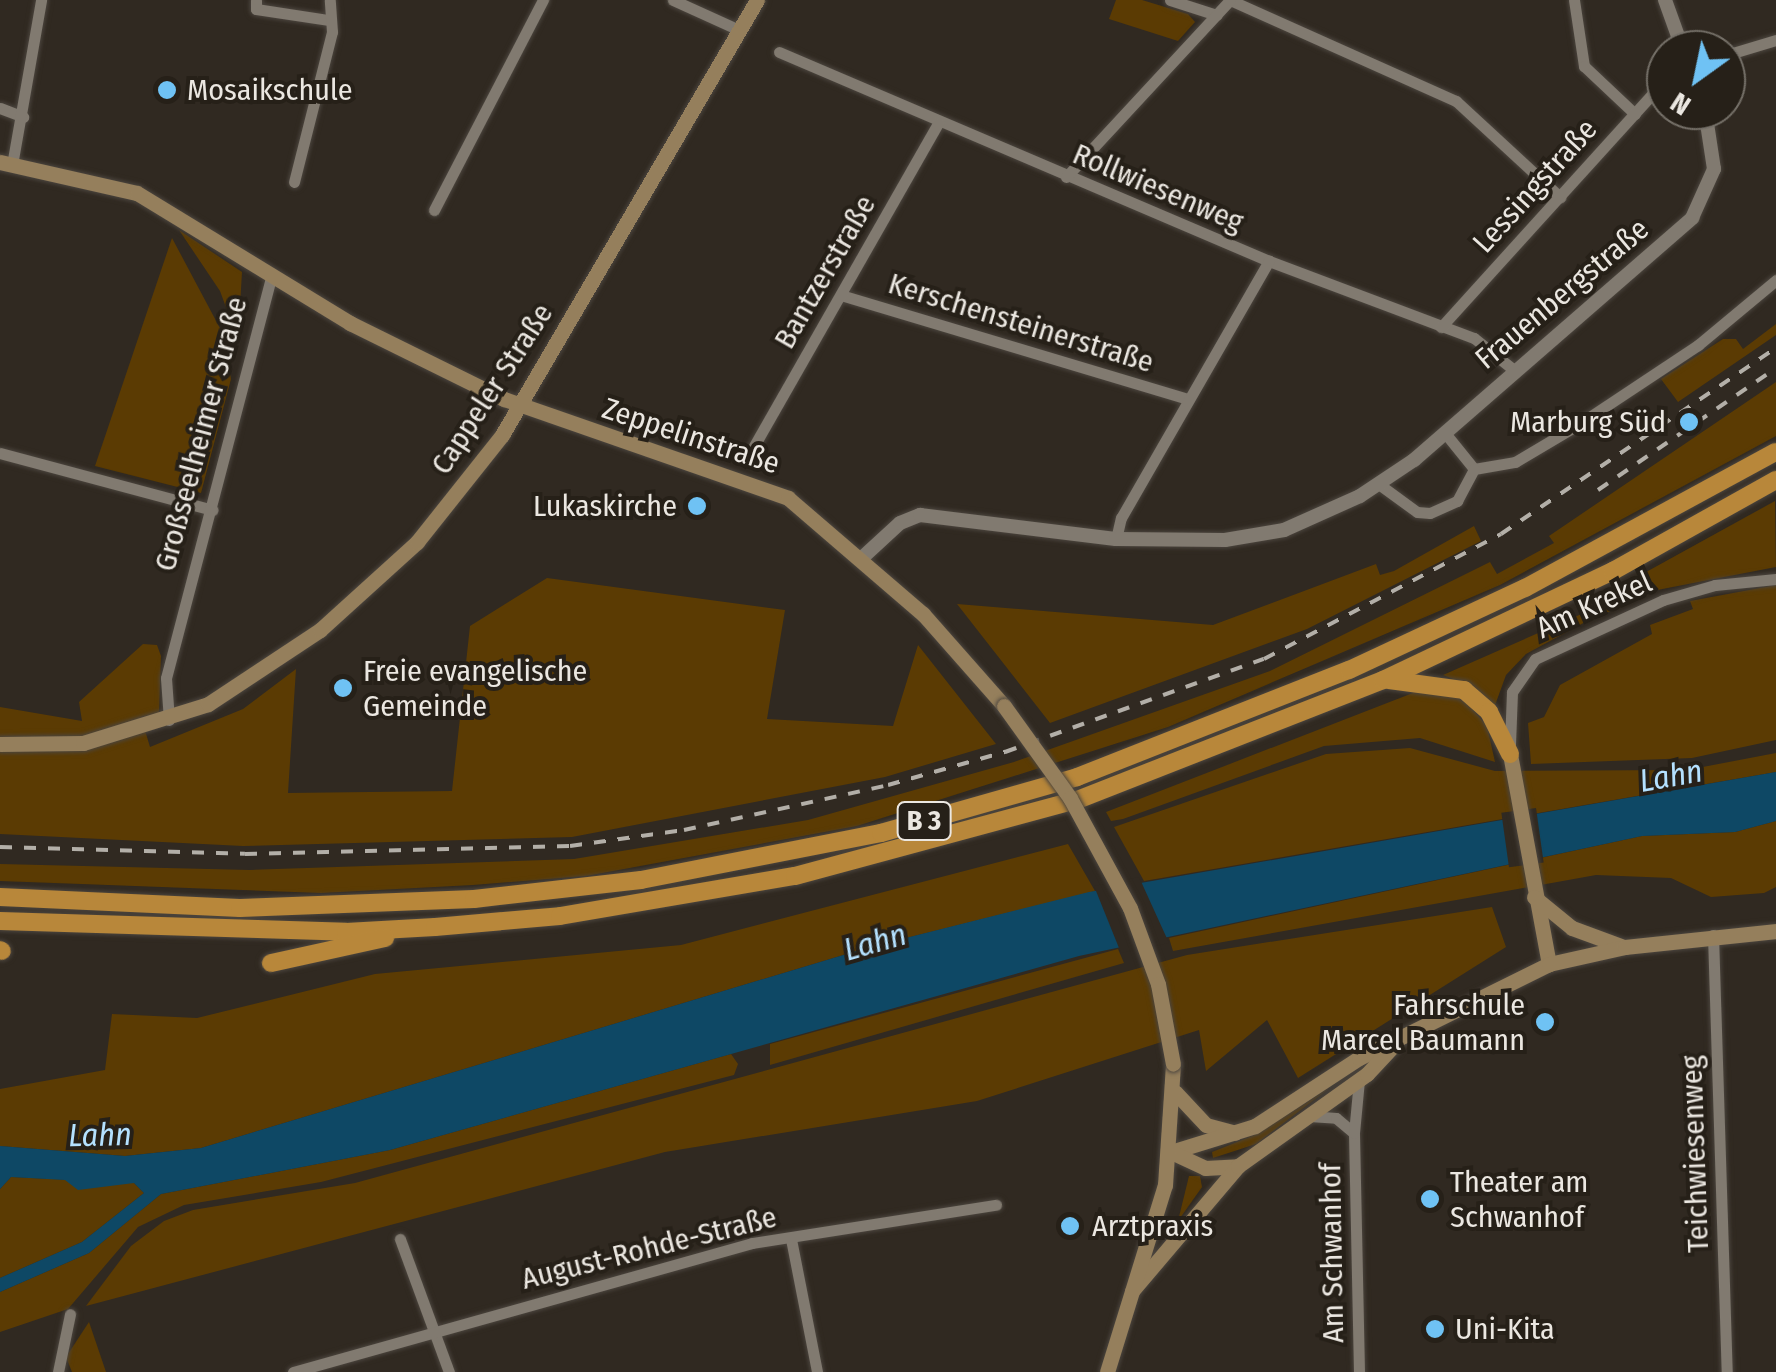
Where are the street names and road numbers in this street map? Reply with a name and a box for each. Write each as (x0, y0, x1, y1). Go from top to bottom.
street label: Lessingstraße (1465, 112, 1605, 260)
street label: Rollwiesenweg (1067, 136, 1249, 240)
street label: Bantzerstraße (767, 189, 883, 355)
street label: Frauenbergstraße (1468, 211, 1656, 377)
street label: Kerschensteinerstraße (884, 266, 1158, 380)
street label: Großseelheimer Straße (147, 293, 255, 575)
street label: Cappeler Straße (423, 297, 561, 481)
street label: Zeppelinstraße (598, 390, 784, 482)
street label: Am Krekel (1531, 564, 1657, 646)
road number: B 3 (896, 798, 952, 844)
street label: Teichwiesenweg (1674, 1055, 1716, 1253)
street label: Am Schwanhof (1312, 1163, 1352, 1343)
street label: August-Rohde-Straße (518, 1199, 780, 1297)

